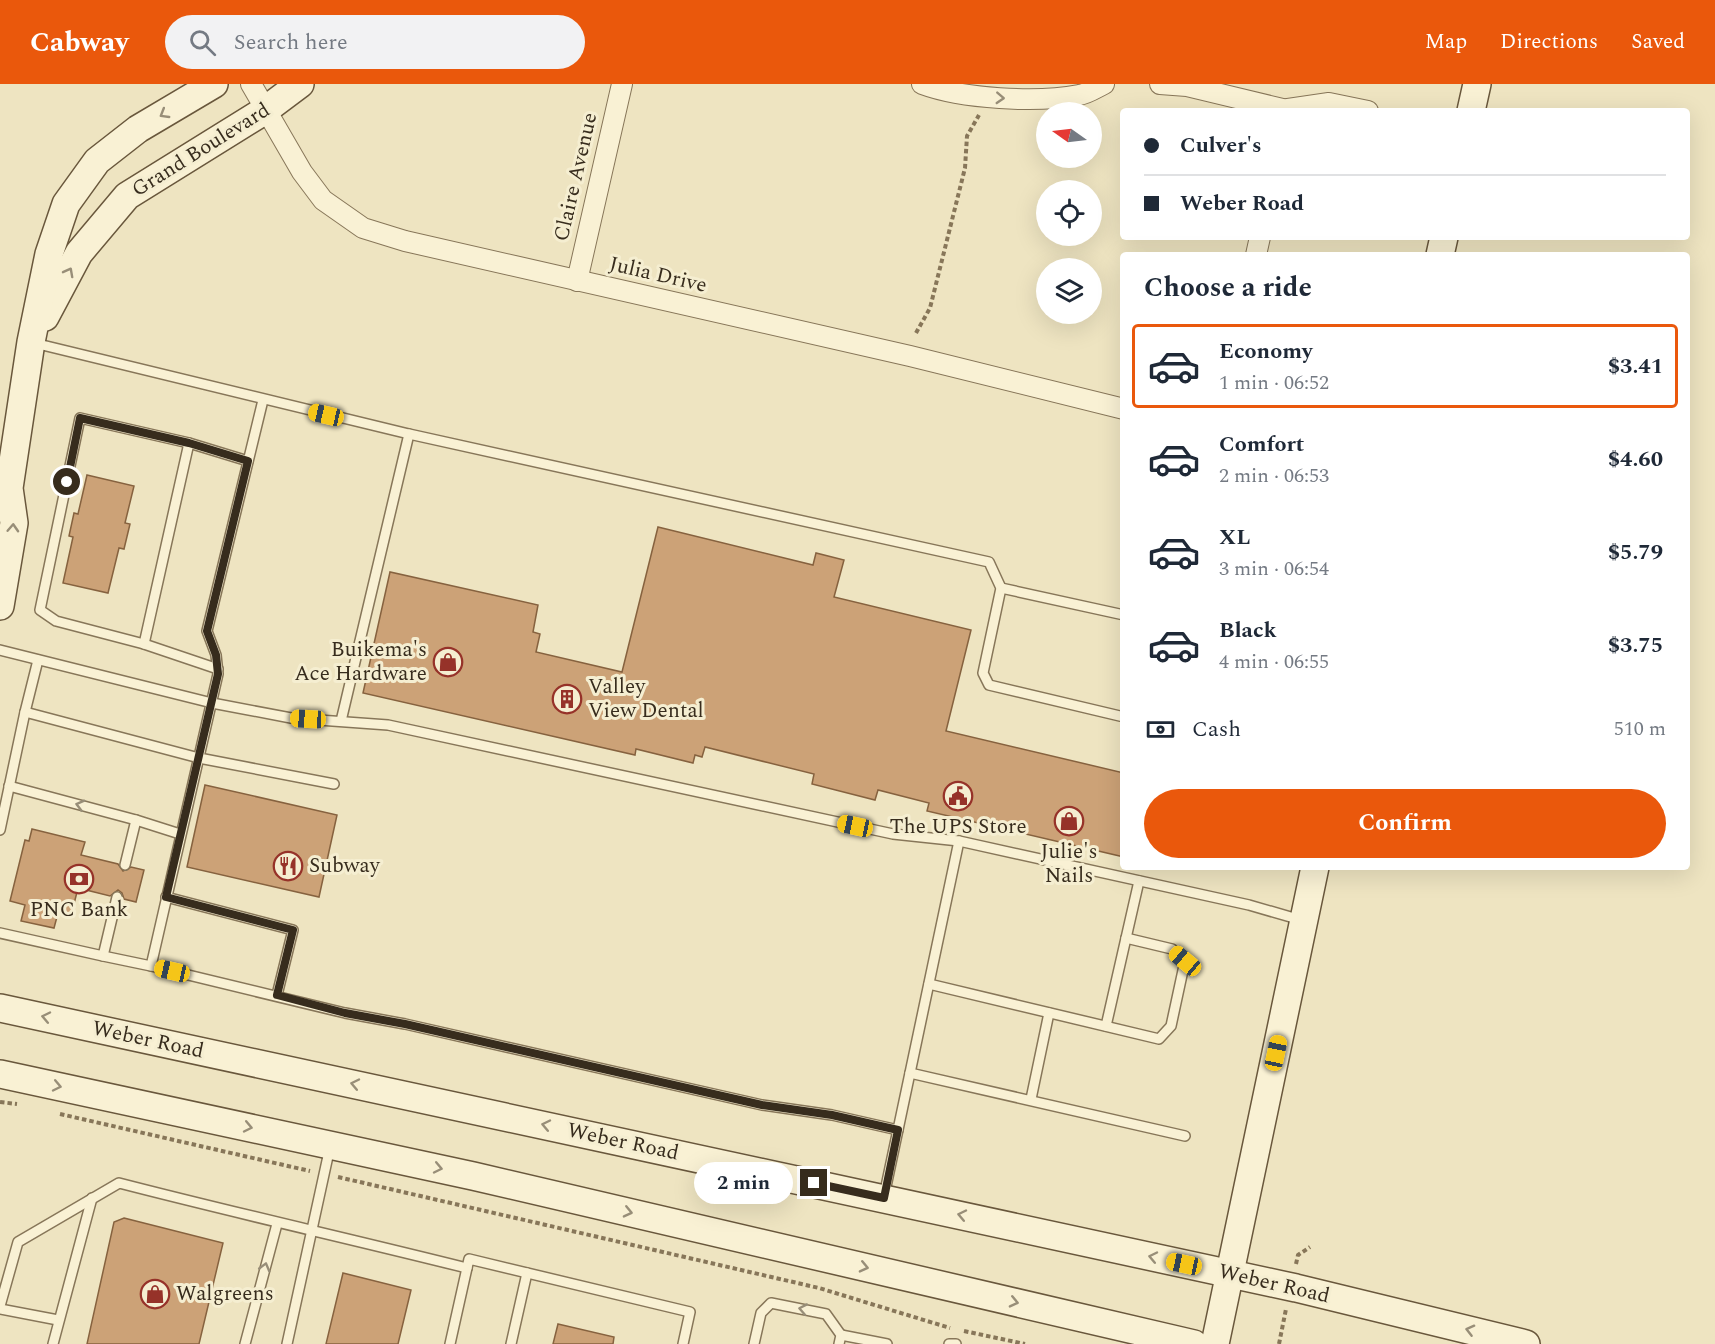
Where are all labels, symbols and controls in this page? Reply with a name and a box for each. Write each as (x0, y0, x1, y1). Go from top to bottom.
search box (165, 15, 585, 69)
text: Cabway (30, 21, 129, 64)
icon: search (186, 26, 219, 59)
text: Search here (234, 26, 348, 59)
text: Map (1425, 26, 1467, 58)
text: Directions (1500, 26, 1598, 58)
text: Saved (1631, 26, 1685, 58)
one-way arrow (995, 91, 1004, 104)
street label: Grand Boulevard (125, 95, 277, 205)
north arrow (1036, 102, 1102, 168)
map controls (1036, 102, 1102, 324)
one-way arrow (160, 107, 170, 118)
street label: Claire Avenue (546, 109, 606, 245)
text: Culver's (1180, 129, 1262, 162)
button: locate (1036, 180, 1102, 246)
text: Weber Road (1180, 187, 1304, 220)
street label: Julia Drive (606, 248, 710, 302)
button: layers (1036, 258, 1102, 324)
text: Choose a ride (1144, 267, 1312, 309)
one-way arrow (62, 268, 73, 278)
text: Economy (1219, 335, 1312, 368)
icon: car (1147, 339, 1201, 393)
text: $3.41 (1608, 350, 1663, 383)
text: 1 min · 06:52 (1219, 368, 1329, 398)
car (306, 402, 346, 428)
text: Comfort (1219, 428, 1304, 461)
icon: car (1147, 432, 1201, 486)
text: $4.60 (1608, 443, 1663, 476)
text: 2 min · 06:53 (1219, 461, 1329, 491)
route start (53, 468, 80, 495)
text: XL (1219, 521, 1250, 554)
one-way arrow (6, 523, 19, 532)
icon: car (1147, 525, 1201, 579)
text: $5.79 (1608, 536, 1663, 569)
text: 3 min · 06:54 (1219, 554, 1329, 584)
text: Black (1219, 614, 1277, 647)
icon: car (1147, 618, 1201, 672)
text: $3.75 (1608, 629, 1663, 662)
place label: Buikema's Ace Hardware (294, 634, 427, 690)
shop icon: Buikema's Ace Hardware (432, 646, 464, 678)
text: 4 min · 06:55 (1219, 647, 1329, 677)
place label: Valley View Dental (588, 671, 704, 727)
building icon: Valley View Dental (551, 683, 583, 715)
car (290, 709, 326, 729)
icon: cash (1144, 713, 1177, 746)
text: Cash (1192, 713, 1241, 746)
text: 510 m (1614, 714, 1666, 744)
public building icon: The UPS Store (942, 780, 974, 812)
button: Confirm (1144, 789, 1666, 858)
one-way arrow (75, 800, 86, 812)
shop icon: Julie's Nails (1053, 805, 1085, 837)
place label: The UPS Store (889, 811, 1027, 843)
car (836, 813, 874, 839)
place label: Julie's Nails (1041, 836, 1098, 892)
restaurant icon: Subway (272, 850, 304, 882)
place label: Subway (309, 850, 381, 882)
bank icon: PNC Bank (63, 863, 95, 895)
place label: PNC Bank (30, 894, 129, 926)
car (1165, 943, 1205, 979)
car (152, 958, 192, 984)
one-way arrow (41, 1012, 51, 1025)
street label: Weber Road (89, 1013, 207, 1067)
car (1263, 1034, 1289, 1072)
one-way arrow (52, 1079, 62, 1092)
one-way arrow (350, 1079, 360, 1092)
street label: Weber Road (564, 1115, 682, 1169)
one-way arrow (243, 1120, 253, 1133)
one-way arrow (541, 1120, 551, 1133)
one-way arrow (433, 1161, 443, 1174)
callout: 2 min (694, 1162, 793, 1204)
text: 2 min (717, 1168, 770, 1198)
route end (800, 1169, 827, 1196)
one-way arrow (623, 1205, 633, 1218)
one-way arrow (957, 1210, 967, 1223)
one-way arrow (1148, 1251, 1158, 1264)
car (1165, 1251, 1203, 1277)
street label: Weber Road (1215, 1256, 1333, 1312)
one-way arrow (859, 1260, 869, 1273)
one-way arrow (258, 1262, 271, 1272)
shop icon: Walgreens (139, 1278, 171, 1310)
place label: Walgreens (176, 1278, 274, 1310)
one-way arrow (1009, 1295, 1019, 1308)
one-way arrow (798, 1304, 808, 1317)
one-way arrow (1465, 1325, 1475, 1338)

